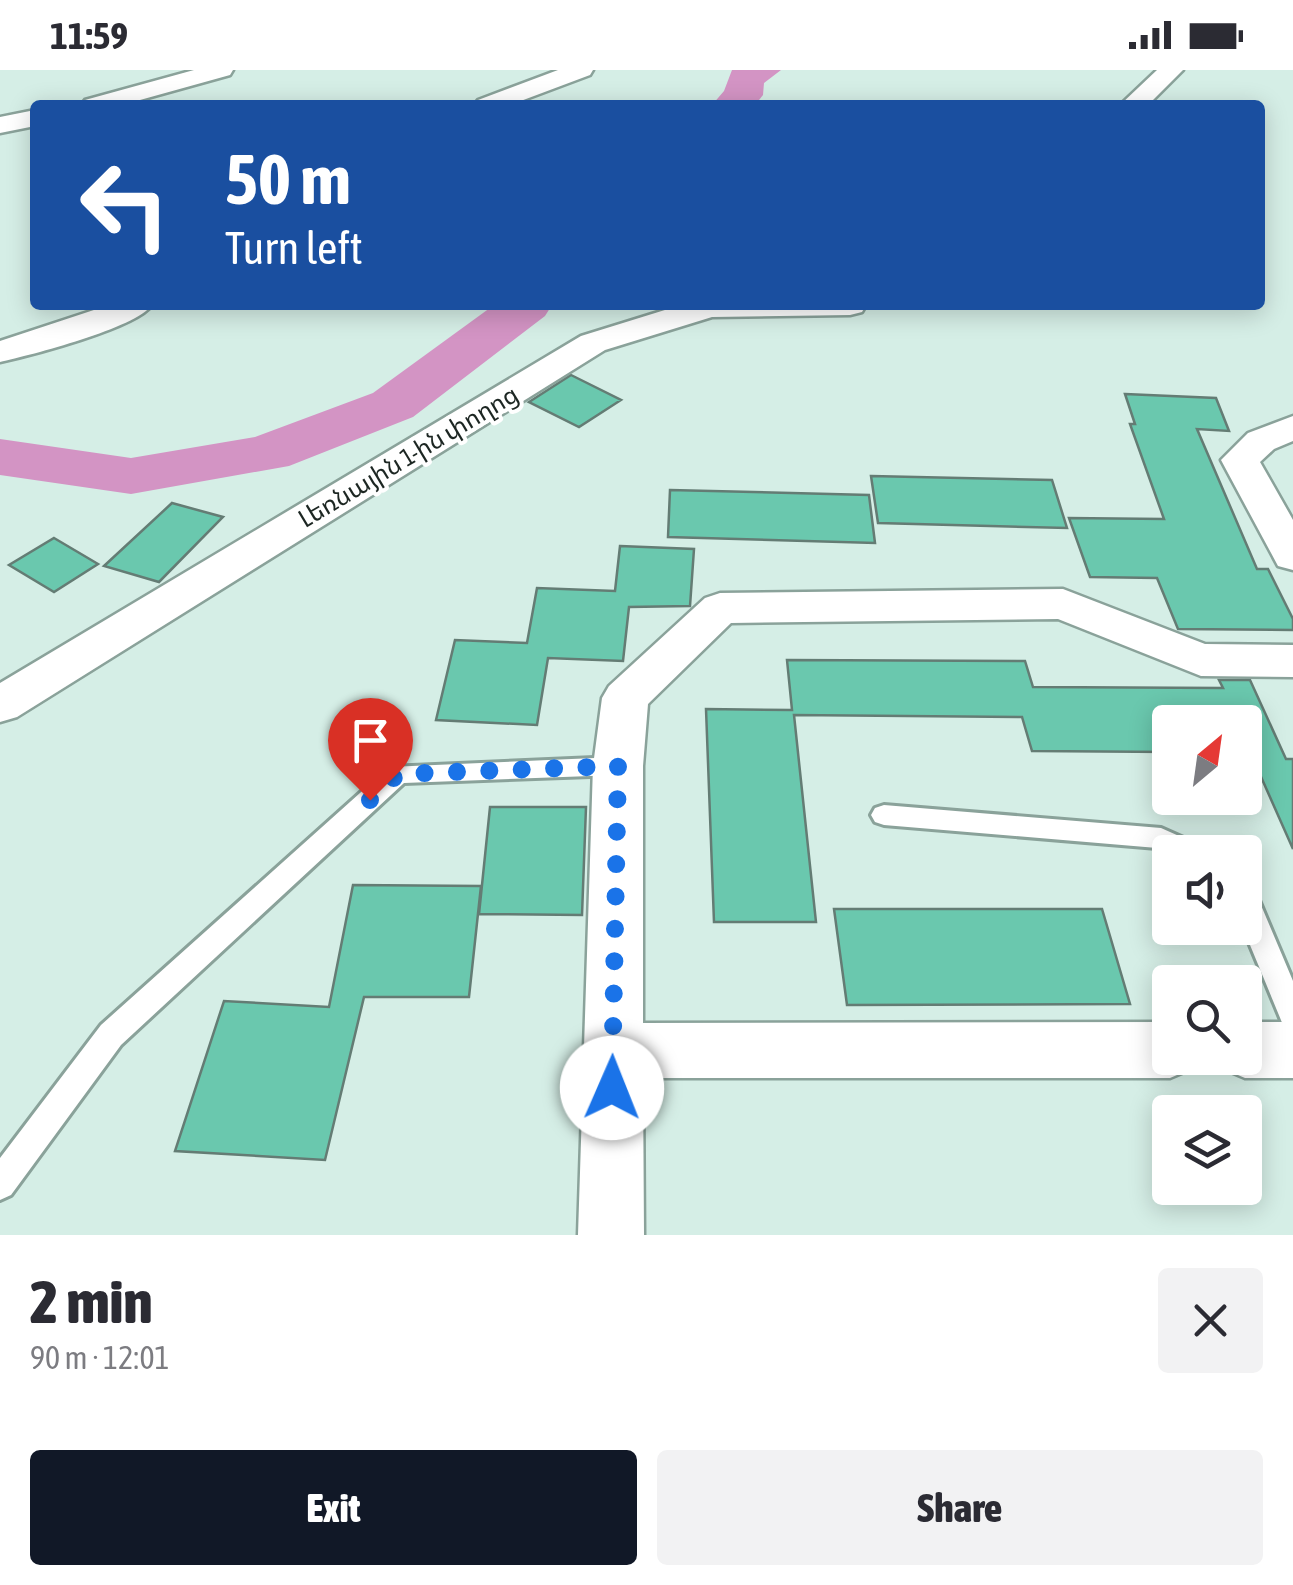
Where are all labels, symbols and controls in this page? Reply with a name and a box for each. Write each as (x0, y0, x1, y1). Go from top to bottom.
text: 11:59 (50, 14, 128, 57)
text: 50 m (225, 139, 351, 219)
icon: left (60, 140, 190, 270)
text: Turn left (225, 222, 363, 274)
street label: Լեռնային 1-ին փողոց (293, 379, 523, 534)
pin (328, 698, 413, 801)
north arrow (1152, 705, 1262, 815)
map controls (1152, 705, 1262, 1205)
icon: arrive (343, 713, 398, 768)
button: sound (1152, 835, 1262, 945)
button: search (1152, 965, 1262, 1075)
position arrow (560, 1036, 664, 1140)
button: layers (1152, 1095, 1262, 1205)
text: 2 min (30, 1267, 153, 1336)
button: close (1158, 1268, 1263, 1373)
text: 90 m · 12:01 (30, 1339, 170, 1376)
button: Exit (30, 1450, 637, 1565)
button: Share (657, 1450, 1263, 1565)

